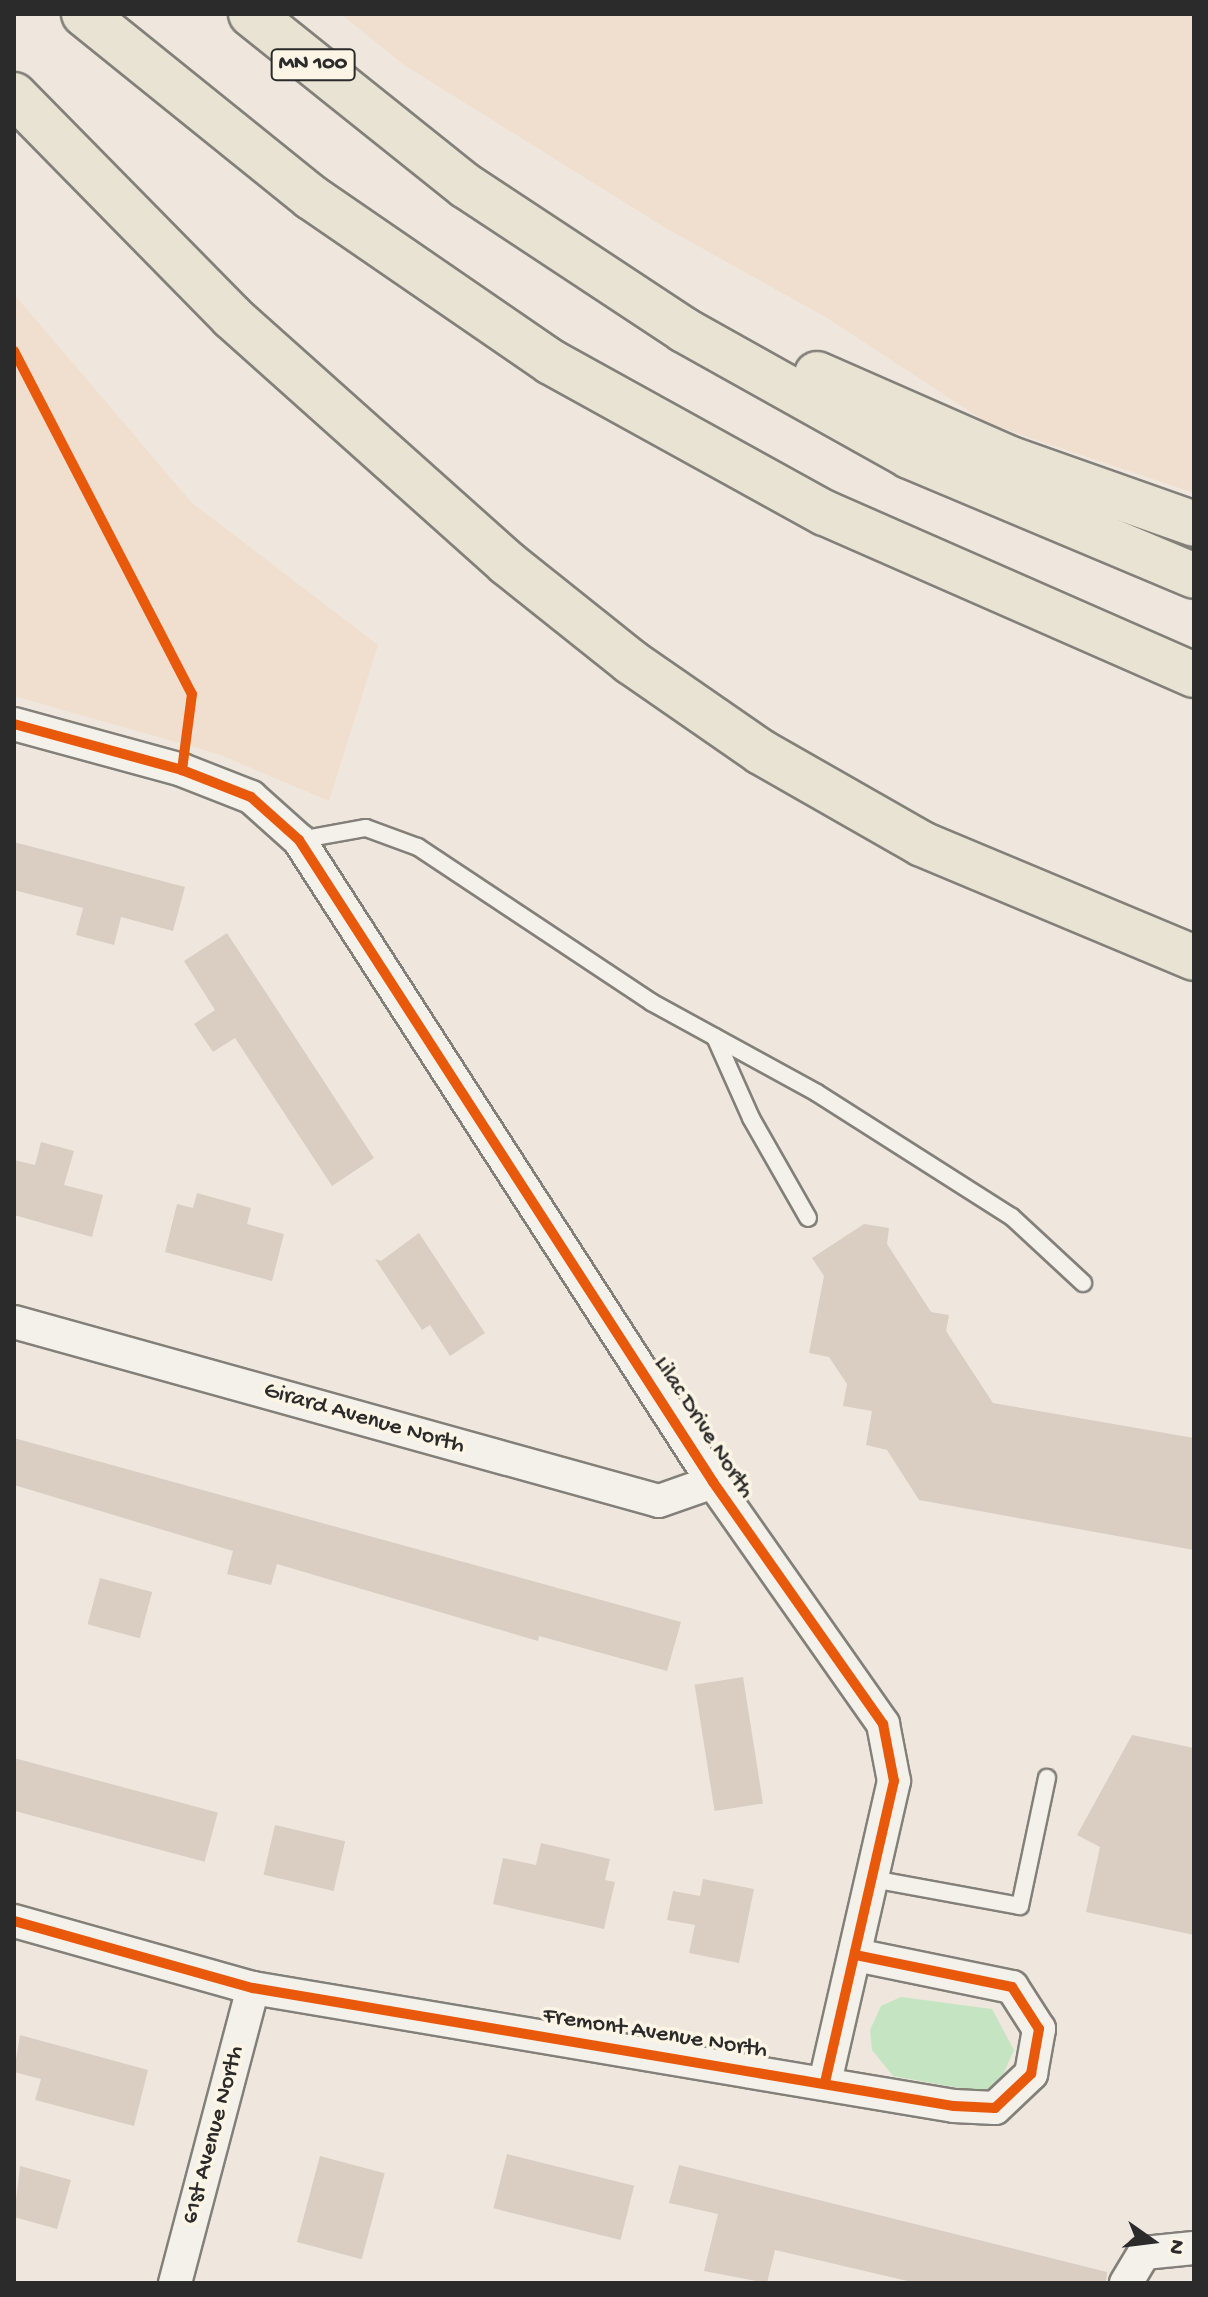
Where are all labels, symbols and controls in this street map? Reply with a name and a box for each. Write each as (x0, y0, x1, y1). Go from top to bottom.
road number: MN 100 (269, 47, 357, 83)
street label: Lilac Drive North (646, 1351, 760, 1505)
street label: Girard Avenue North (260, 1377, 468, 1461)
street label: Fremont Avenue North (541, 2002, 769, 2066)
street label: 61st Avenue North (176, 2043, 252, 2227)
north arrow (1112, 2201, 1192, 2281)
text: N (1161, 2237, 1190, 2257)

